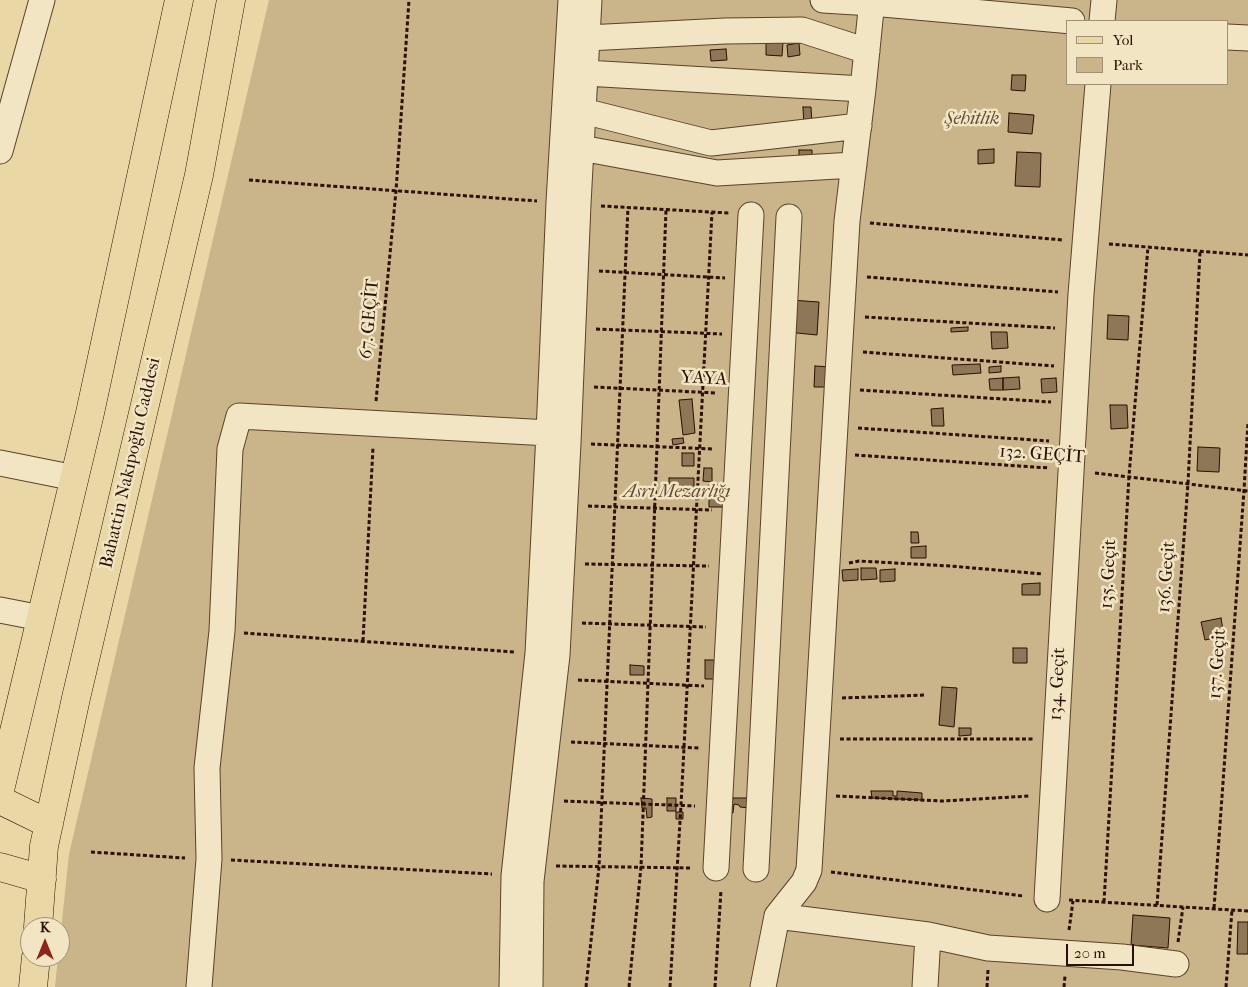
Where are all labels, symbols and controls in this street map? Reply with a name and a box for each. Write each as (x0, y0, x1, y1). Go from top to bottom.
legend (1066, 20, 1228, 85)
text: Yol (1113, 31, 1133, 49)
text: Park (1113, 56, 1143, 74)
park label: Şehitlik (944, 109, 1000, 131)
street label: 67. GEÇİT (356, 278, 384, 360)
street label: Bahattin Nakıpoğlu Caddesi (96, 356, 166, 570)
street label: YAYA (680, 367, 728, 391)
street label: 132. GEÇİT (999, 441, 1085, 469)
park label: Asri Mezarlığı (624, 482, 730, 504)
street label: 135. Geçit (1096, 538, 1122, 610)
street label: 136. Geçit (1154, 540, 1180, 614)
street label: 137. Geçit (1205, 628, 1231, 700)
street label: 134. Geçit (1045, 647, 1071, 721)
north arrow (20, 917, 70, 967)
text: K (40, 919, 50, 936)
scale bar (1068, 934, 1136, 966)
text: 20 m (1074, 944, 1106, 962)

